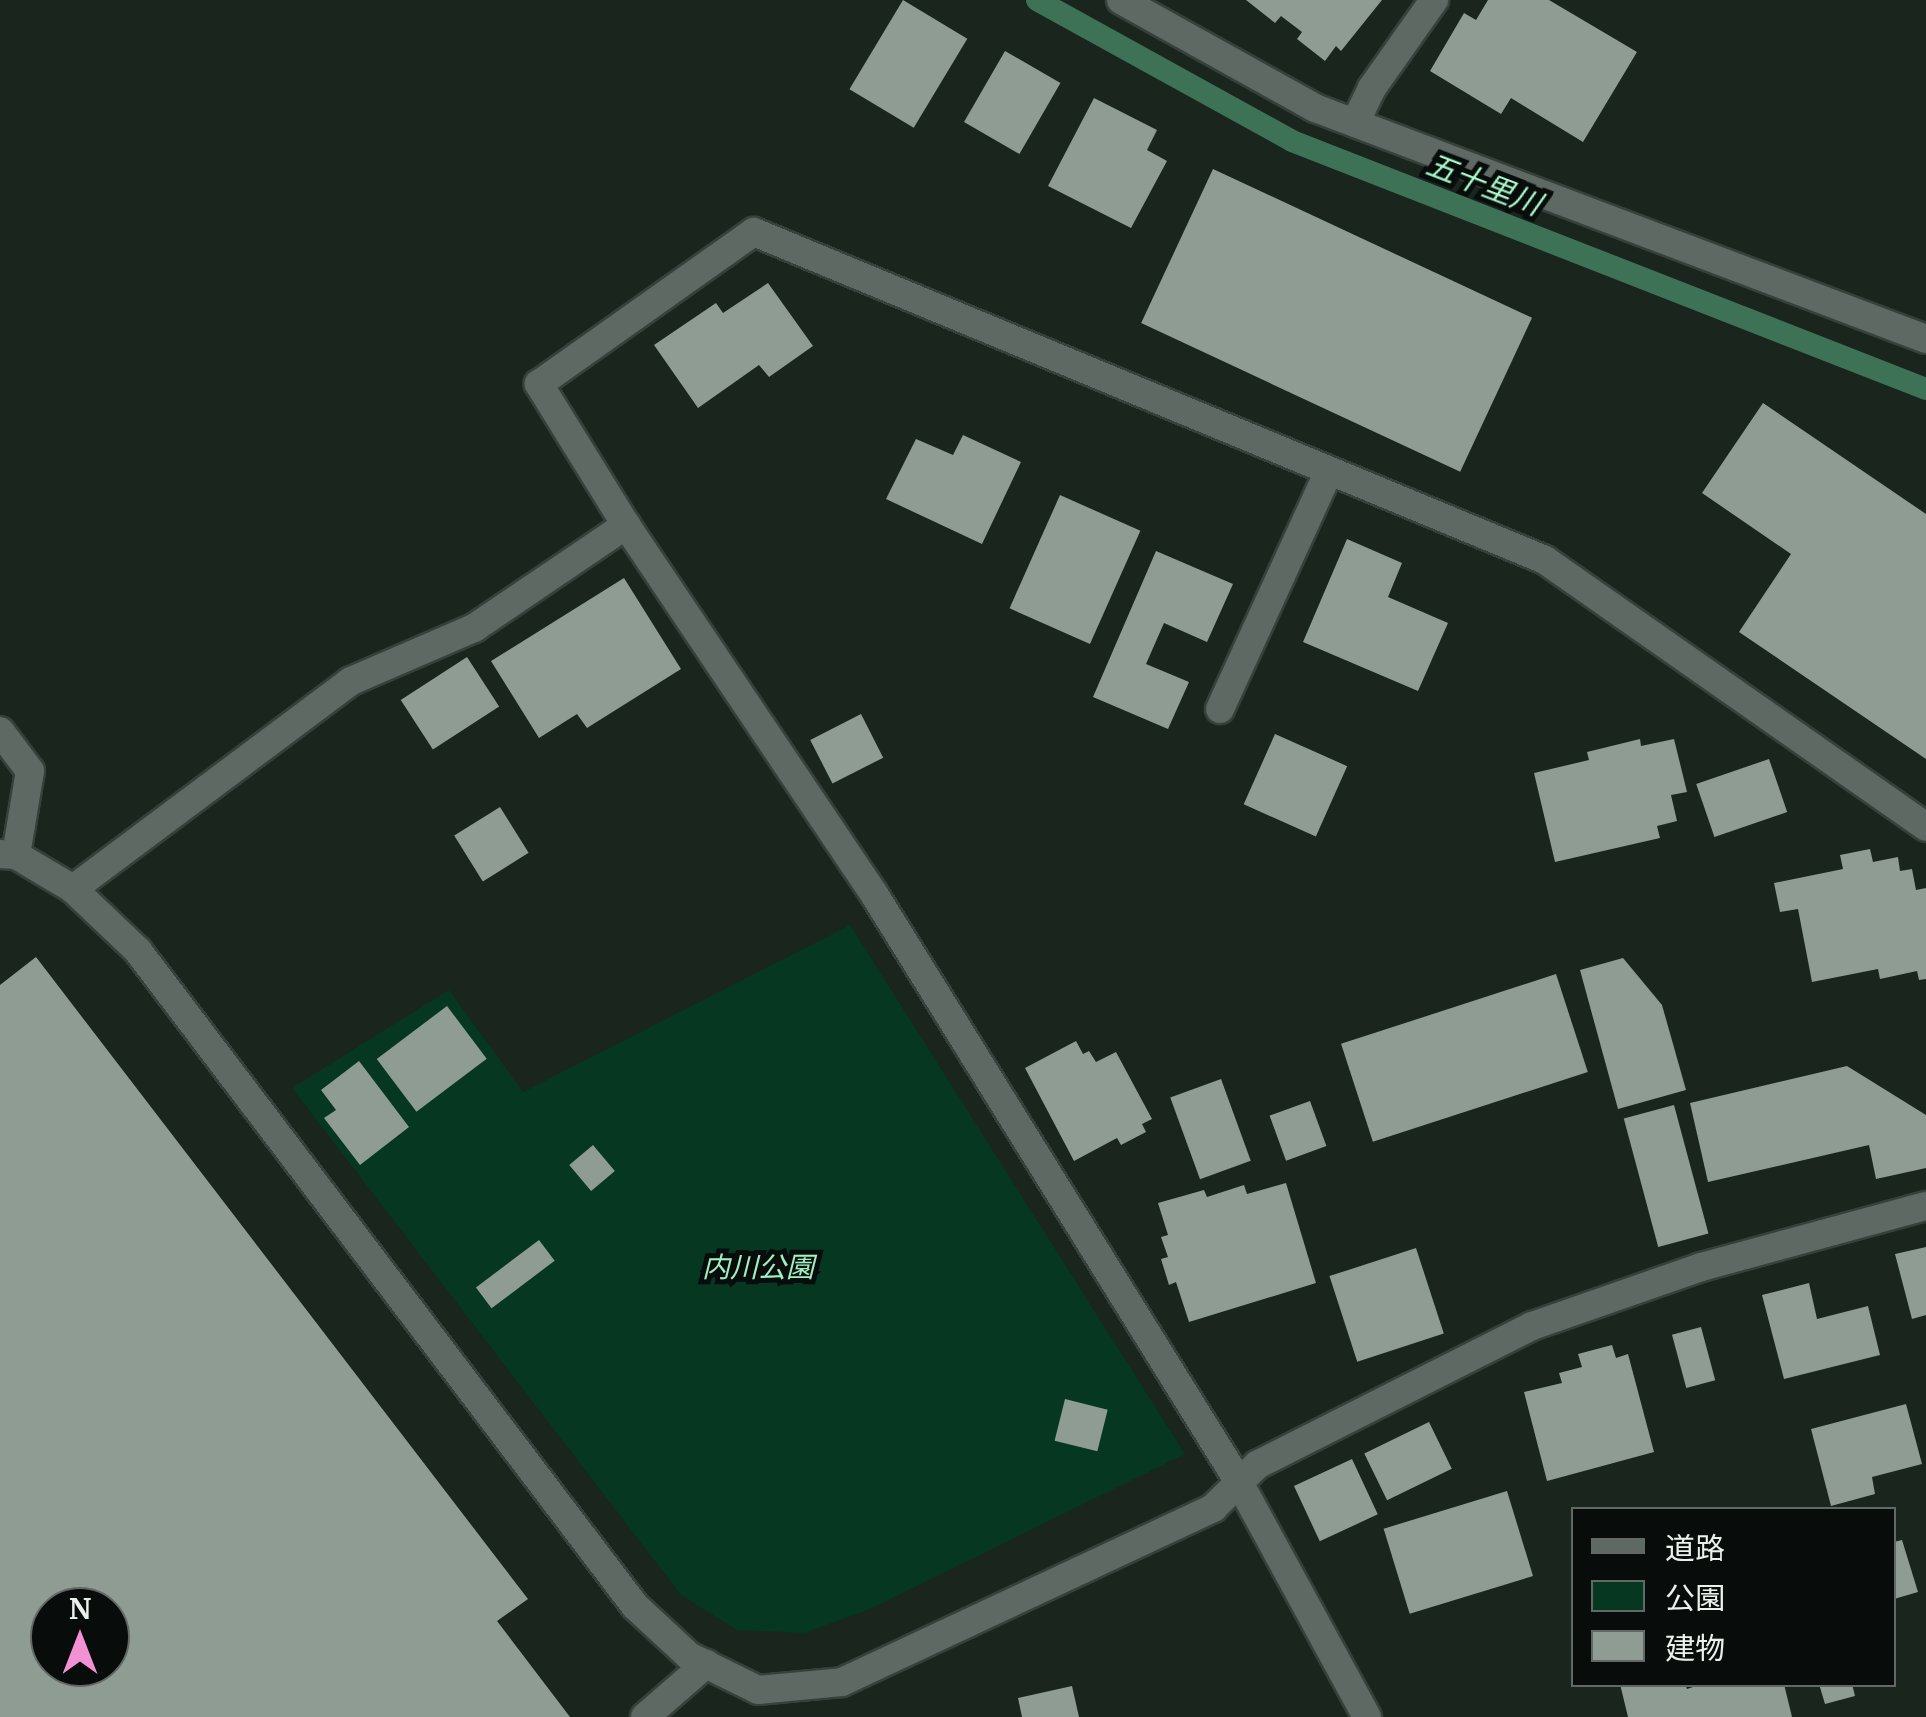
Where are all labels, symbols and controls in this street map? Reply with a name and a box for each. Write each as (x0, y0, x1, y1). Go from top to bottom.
water label: 五十里川 (1422, 146, 1546, 222)
park label: 内川公園 (702, 1250, 814, 1284)
legend (1571, 1507, 1896, 1687)
text: 道路 (1665, 1529, 1725, 1567)
text: 公園 (1665, 1579, 1725, 1617)
north arrow (30, 1587, 130, 1687)
text: N (69, 1591, 91, 1627)
text: 建物 (1665, 1629, 1725, 1667)

